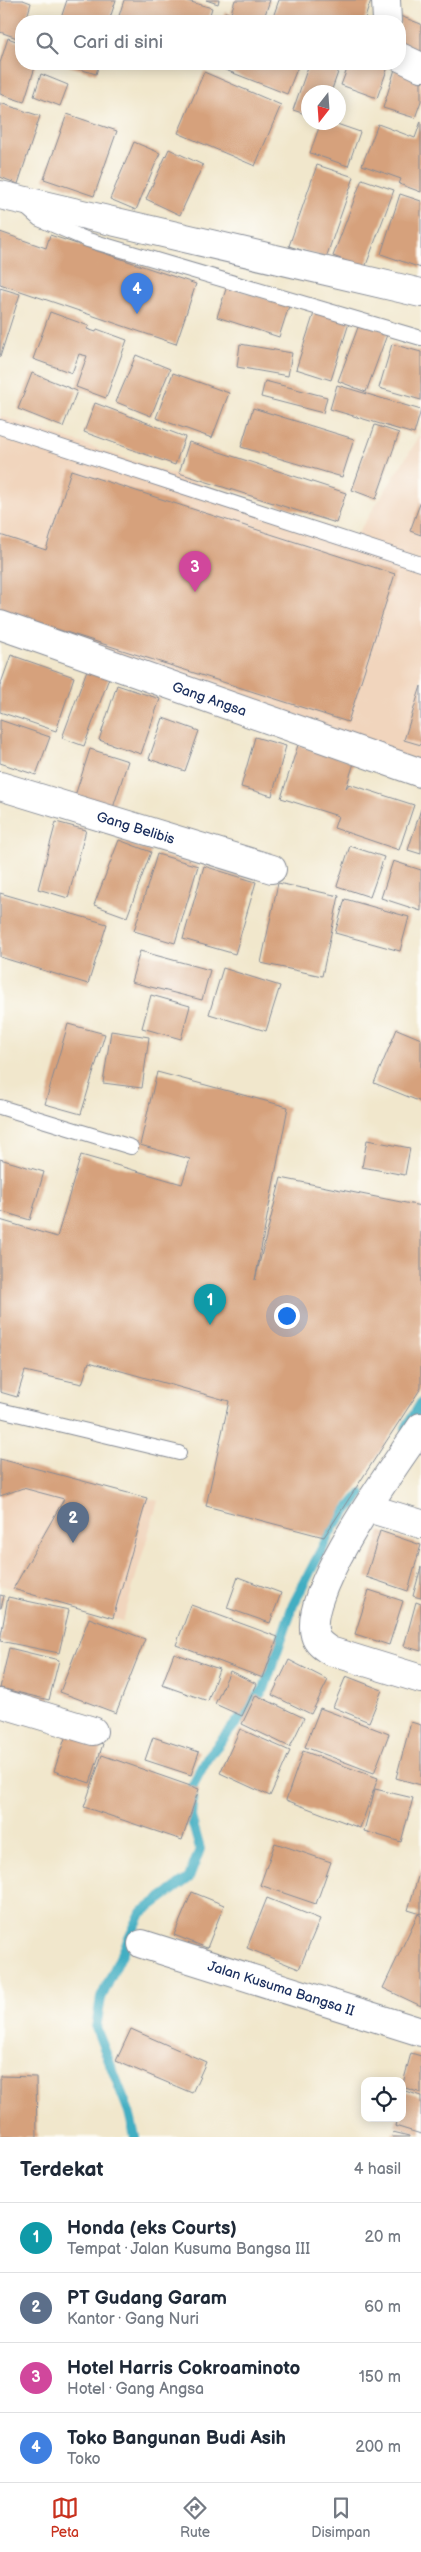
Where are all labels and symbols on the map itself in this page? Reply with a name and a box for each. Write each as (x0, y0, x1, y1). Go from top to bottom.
north arrow (301, 85, 346, 130)
pin: 4 (121, 273, 153, 314)
pin: 3 (179, 551, 211, 592)
street label: Gang Angsa (170, 678, 249, 720)
street label: Gang Belibis (95, 808, 177, 848)
pin: 1 (194, 1284, 226, 1325)
your location (274, 1303, 300, 1329)
pin: 2 (57, 1502, 89, 1543)
street label: Jalan Kusuma Bangsa II (206, 1957, 357, 2020)

